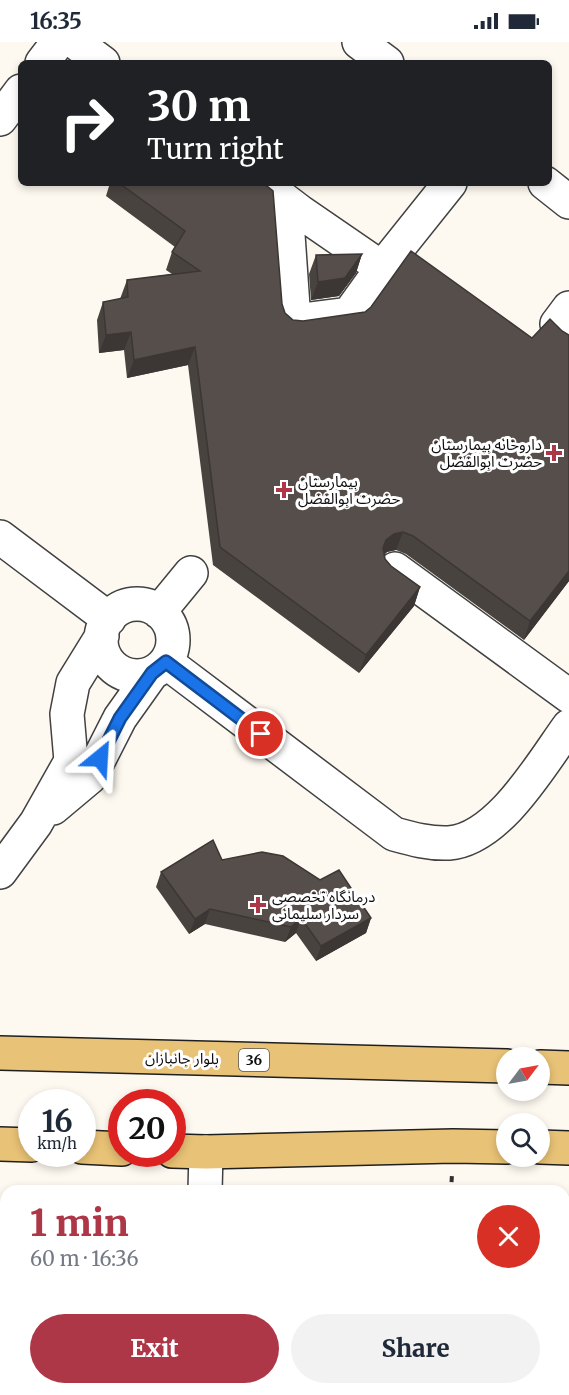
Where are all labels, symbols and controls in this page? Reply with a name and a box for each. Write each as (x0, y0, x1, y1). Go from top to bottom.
text: 16:35 (30, 7, 82, 35)
text: 30 m (147, 80, 251, 132)
icon: right (48, 84, 126, 162)
text: Turn right (147, 132, 284, 166)
place label: داروخانه بیمارستان حضرت ابوالفضل (431, 435, 542, 471)
marker: داروخانه بیمارستان حضرت ابوالفضل (547, 446, 561, 460)
place label: بیمارستان حضرت ابوالفضل (298, 472, 400, 508)
marker: بیمارستان حضرت ابوالفضل (275, 481, 293, 499)
pin (235, 708, 286, 759)
icon: arrive (244, 717, 277, 750)
position arrow (68, 726, 132, 790)
place label: درمانگاه تخصصی سردار سلیمانی (272, 887, 376, 923)
marker: درمانگاه تخصصی سردار سلیمانی (249, 896, 267, 914)
north arrow (496, 1047, 550, 1101)
map controls (496, 1047, 550, 1167)
street label: بلوار جانبازان (145, 1048, 219, 1068)
road number: 36 (239, 1049, 269, 1071)
speed limit sign: 20 (108, 1089, 186, 1167)
text: 16 (41, 1102, 73, 1140)
button: search (496, 1113, 550, 1167)
text: km/h (37, 1134, 77, 1153)
text: 1 min (30, 1201, 129, 1246)
button: close (477, 1205, 540, 1268)
text: 60 m · 16:36 (30, 1246, 138, 1271)
button: Exit (30, 1314, 279, 1383)
button: Share (291, 1314, 540, 1383)

